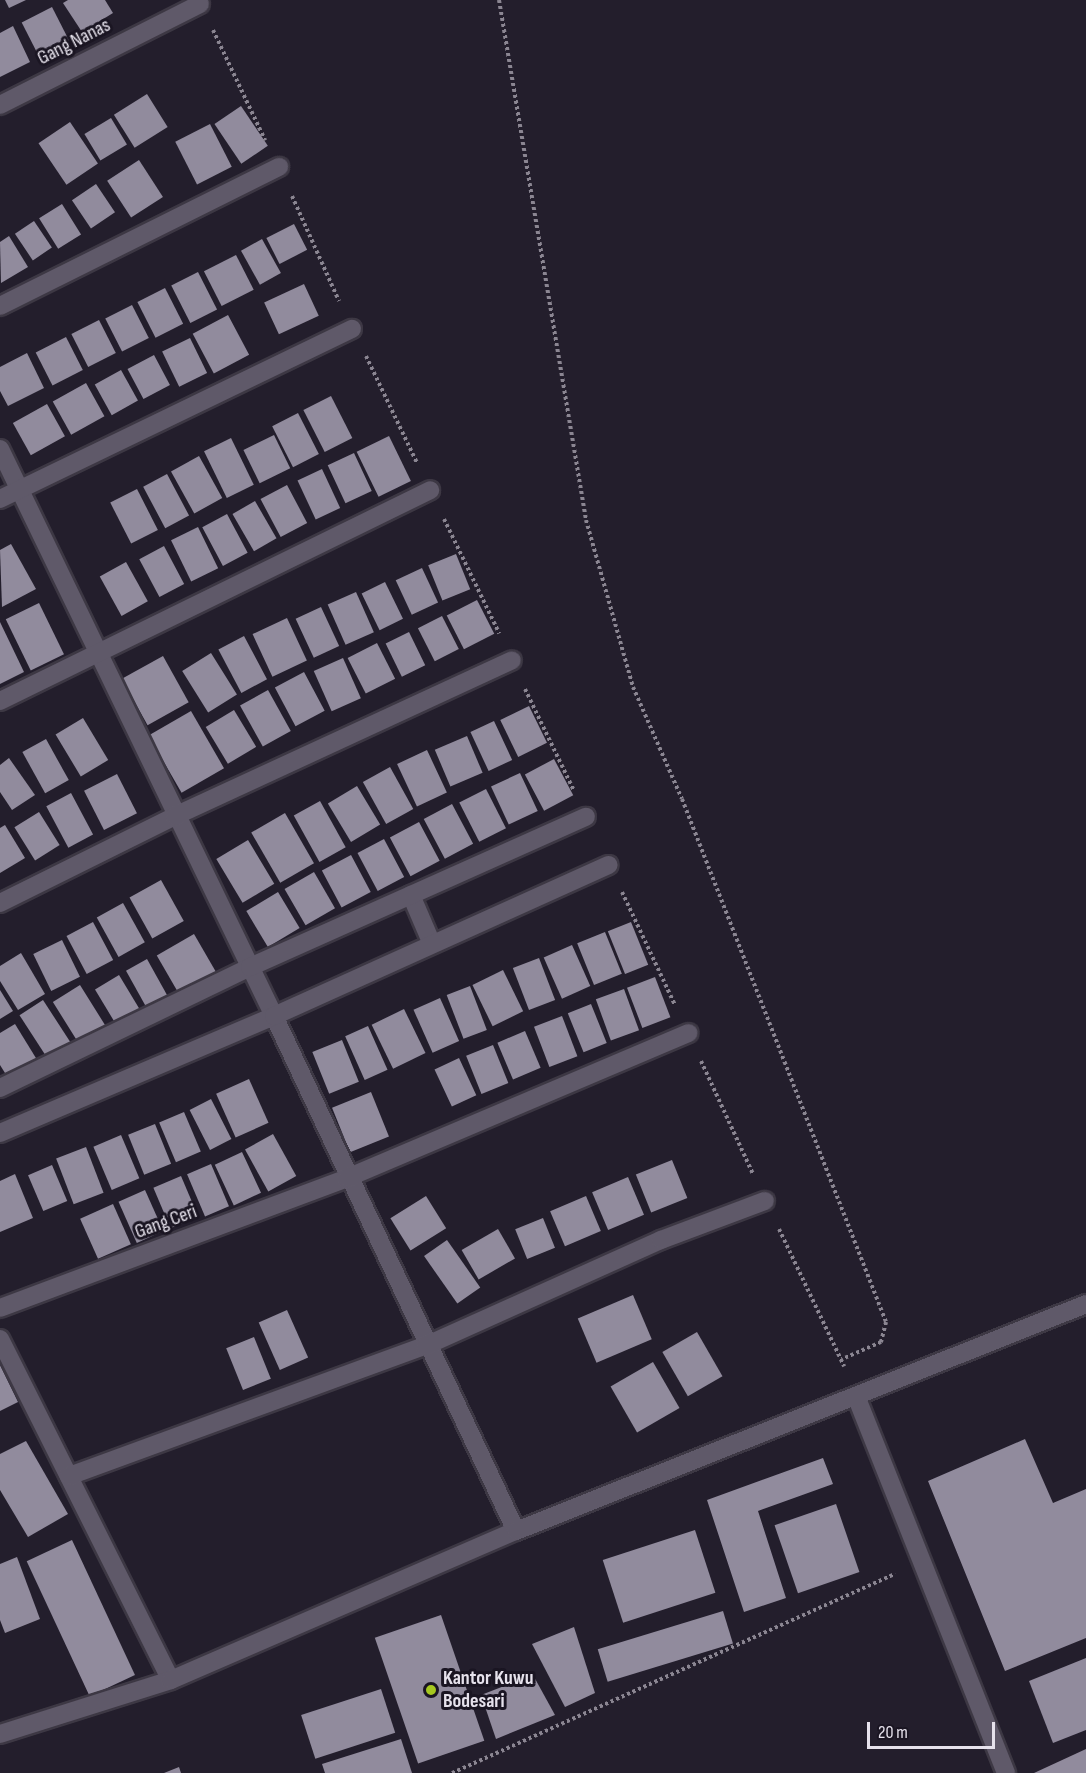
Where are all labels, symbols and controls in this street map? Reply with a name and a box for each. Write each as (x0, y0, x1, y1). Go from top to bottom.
street label: Gang Nanas (34, 13, 114, 71)
street label: Gang Ceri (132, 1200, 200, 1244)
place label: Kantor Kuwu Bodesari (443, 1666, 533, 1713)
marker: Kantor Kuwu Bodesari (424, 1683, 438, 1697)
scale bar (870, 1710, 998, 1748)
text: 20 m (878, 1722, 908, 1743)

